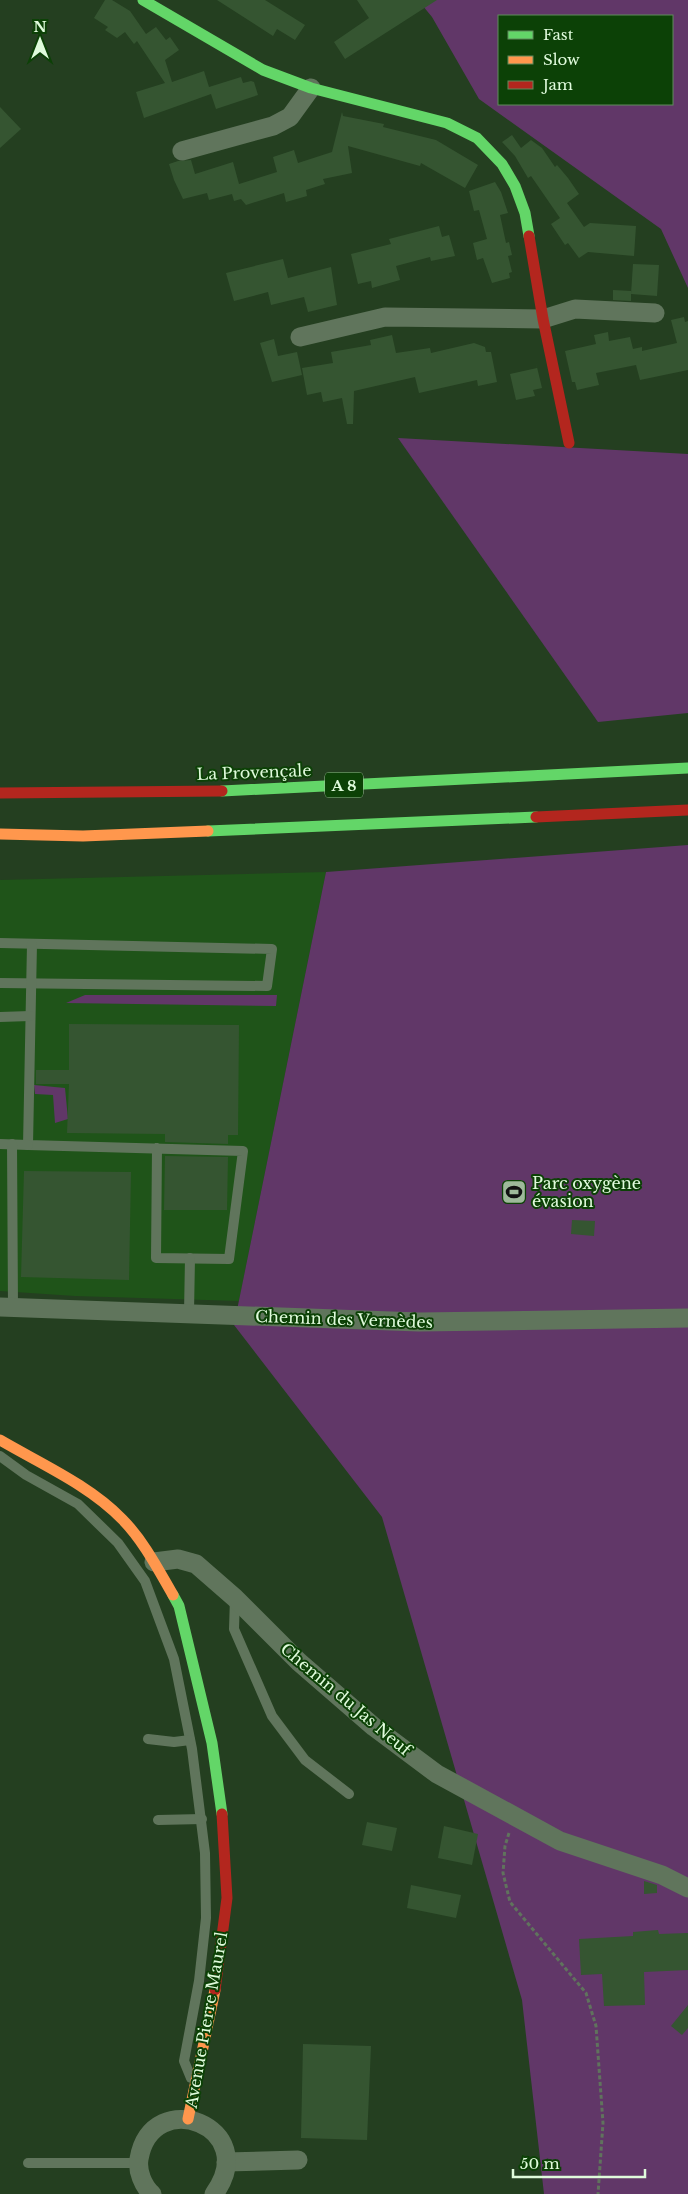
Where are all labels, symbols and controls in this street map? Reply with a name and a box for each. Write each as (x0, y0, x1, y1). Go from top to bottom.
north arrow (15, 15, 65, 65)
legend (498, 15, 673, 105)
text: N (33, 18, 47, 36)
text: Fast (543, 25, 574, 44)
text: Slow (543, 50, 580, 69)
text: Jam (541, 75, 573, 94)
street label: La Provençale (196, 760, 312, 784)
road number: A 8 (325, 772, 363, 798)
place label: Parc oxygène évasion (532, 1173, 641, 1211)
sports icon: Parc oxygène évasion (501, 1179, 527, 1205)
street label: Chemin des Vernèdes (255, 1306, 433, 1332)
street label: Chemin du Jas Neuf (277, 1639, 417, 1761)
street label: Avenue Pierre Maurel (180, 1930, 231, 2111)
scale bar (513, 2146, 646, 2178)
text: 50 m (520, 2154, 560, 2173)

